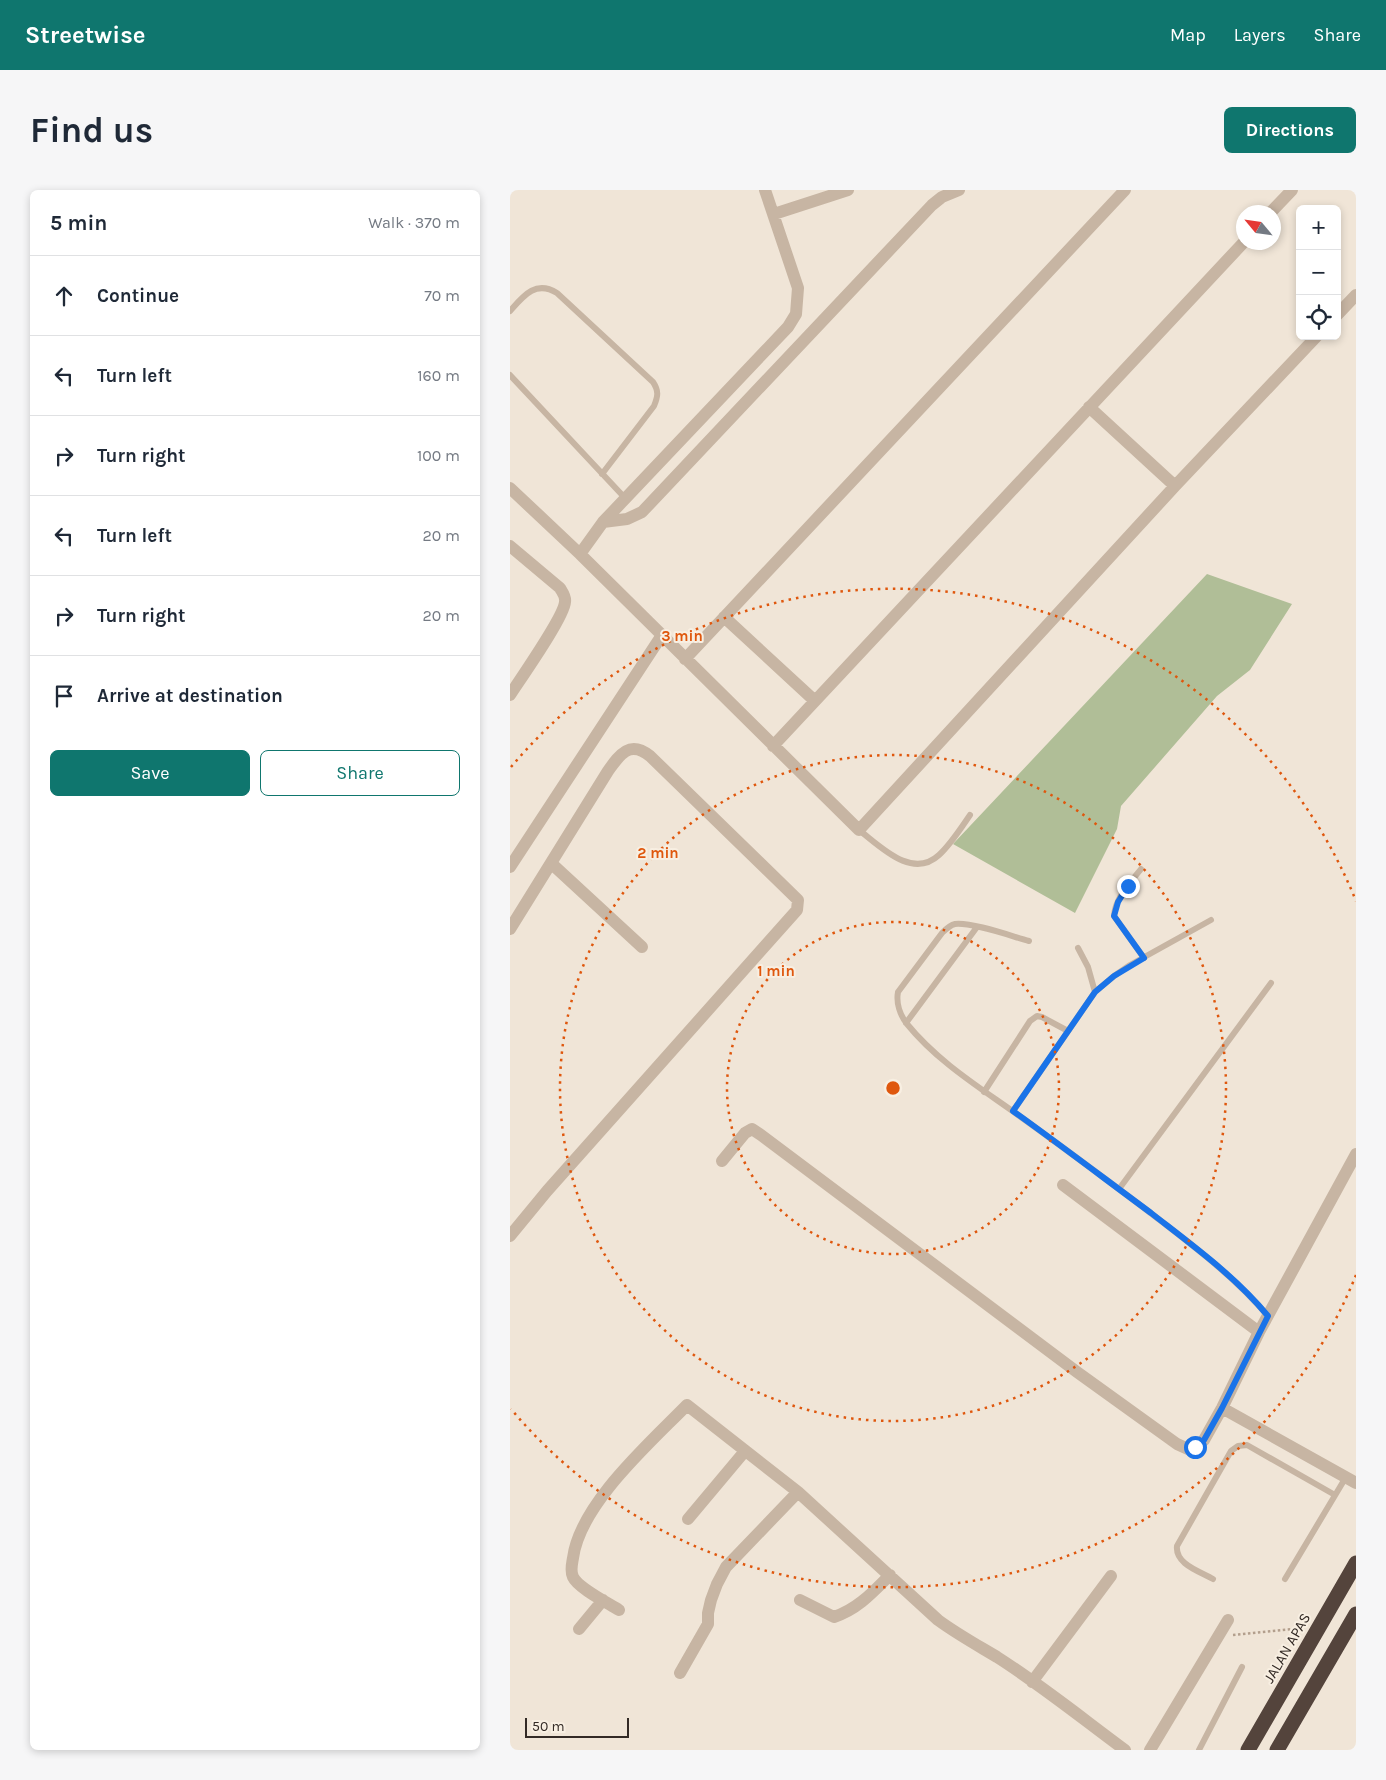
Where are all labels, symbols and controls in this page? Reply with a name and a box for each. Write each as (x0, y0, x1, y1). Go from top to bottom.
text: Streetwise (25, 21, 146, 49)
text: Map (1170, 24, 1206, 46)
text: Layers (1234, 24, 1286, 46)
text: Share (1314, 24, 1361, 46)
button: Directions (1224, 107, 1356, 153)
text: Find us (30, 110, 153, 151)
north arrow (1236, 205, 1281, 250)
map controls (1296, 205, 1341, 340)
button: + (1296, 205, 1341, 250)
text: 5 min (50, 211, 107, 235)
text: Walk · 370 m (368, 213, 460, 232)
button: − (1296, 250, 1341, 295)
icon: ahead (50, 282, 78, 310)
text: Continue (97, 285, 179, 307)
text: 70 m (424, 286, 460, 305)
button: locate (1296, 295, 1341, 340)
icon: left (50, 362, 78, 390)
text: Turn left (97, 365, 172, 387)
text: 160 m (417, 366, 460, 385)
icon: right (50, 442, 78, 470)
text: Turn right (97, 445, 186, 467)
text: 100 m (417, 446, 460, 465)
icon: left (50, 522, 78, 550)
text: Turn left (97, 525, 172, 547)
text: 20 m (422, 526, 460, 545)
icon: right (50, 602, 78, 630)
text: Turn right (97, 605, 186, 627)
text: 20 m (422, 606, 460, 625)
text: 3 min (661, 627, 703, 645)
icon: arrive (50, 682, 78, 710)
text: Arrive at destination (97, 685, 283, 707)
button: Save (50, 750, 250, 796)
button: Share (260, 750, 460, 796)
text: 2 min (637, 844, 679, 862)
route end (1117, 875, 1140, 898)
text: 1 min (757, 962, 795, 980)
centre of rings (884, 1079, 902, 1097)
route start (1184, 1436, 1207, 1459)
street label: JALAN APAS (1260, 1610, 1314, 1686)
scale bar (525, 1715, 629, 1738)
text: 50 m (532, 1718, 565, 1735)

